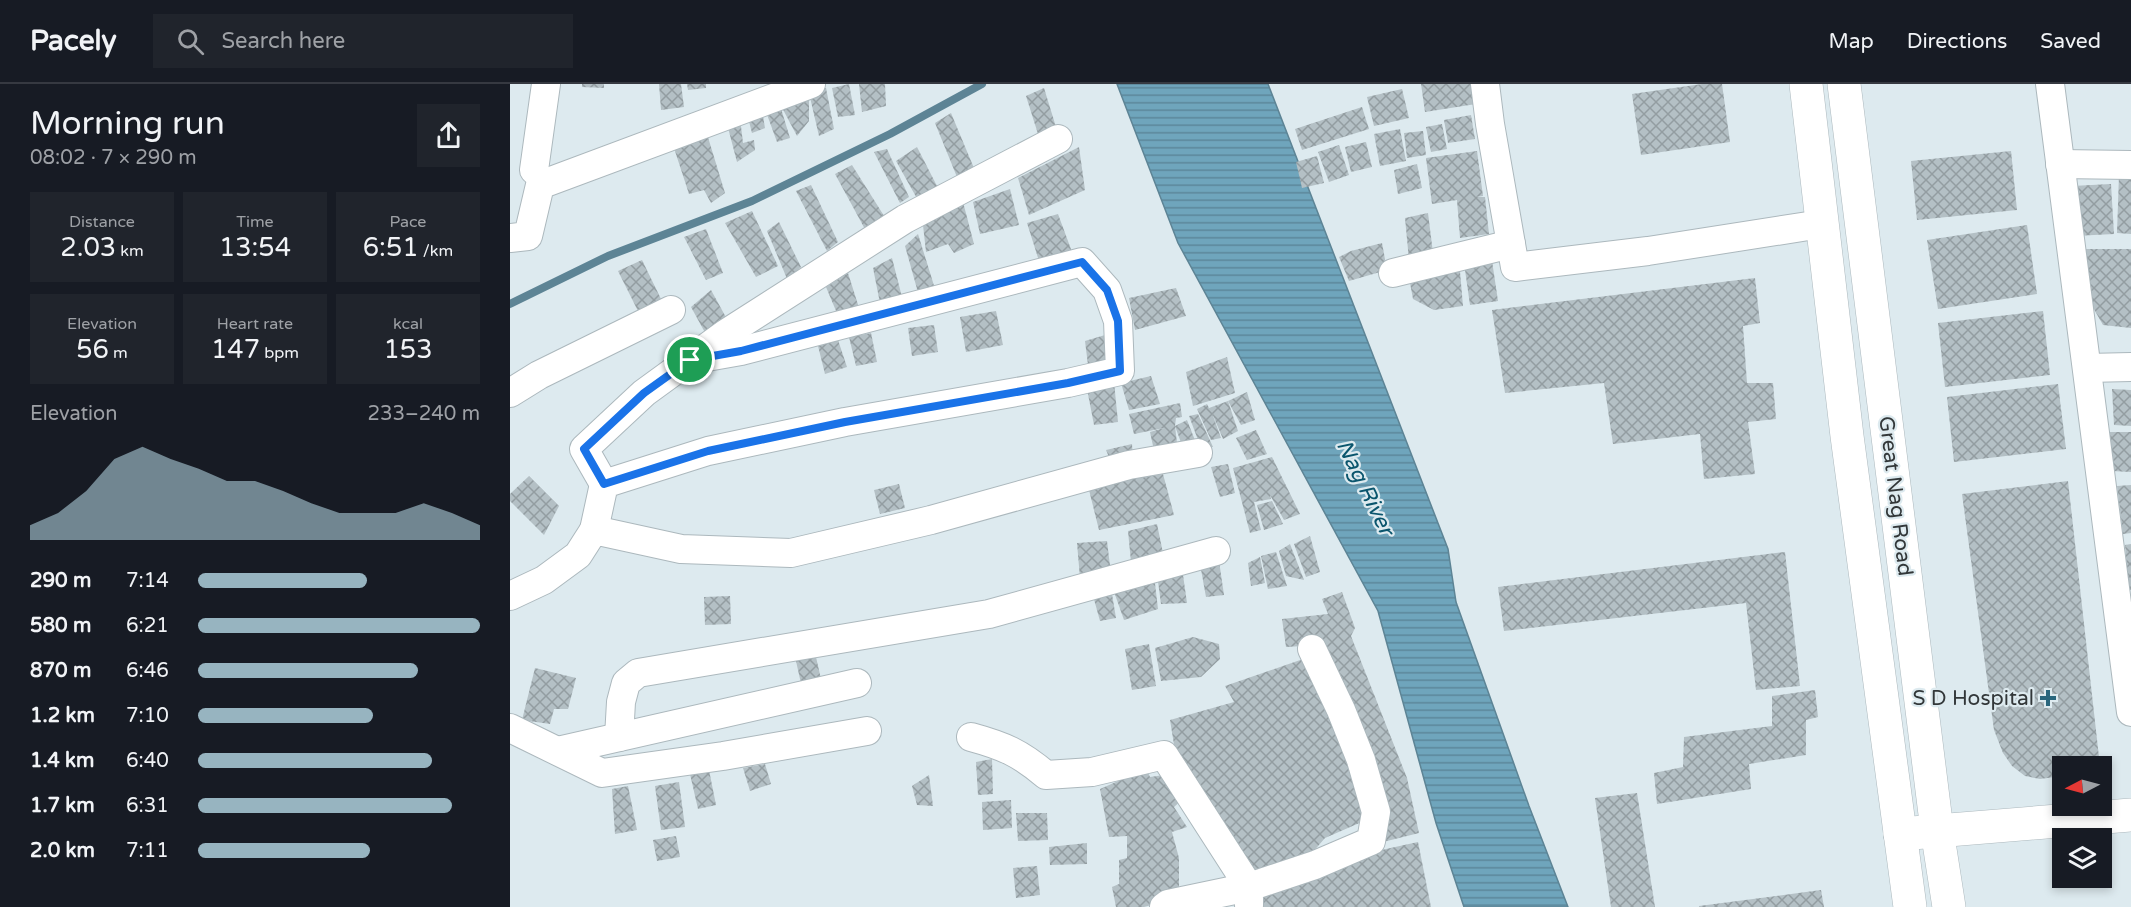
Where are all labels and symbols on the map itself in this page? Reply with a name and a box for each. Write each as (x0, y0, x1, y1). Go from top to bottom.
pin (664, 334, 715, 385)
street label: Great Nag Road (1873, 415, 1918, 577)
water label: Nag River (1331, 435, 1401, 542)
place label: S D Hospital (1912, 686, 2034, 711)
marker: S D Hospital (2039, 689, 2057, 707)
north arrow (2052, 756, 2112, 816)

